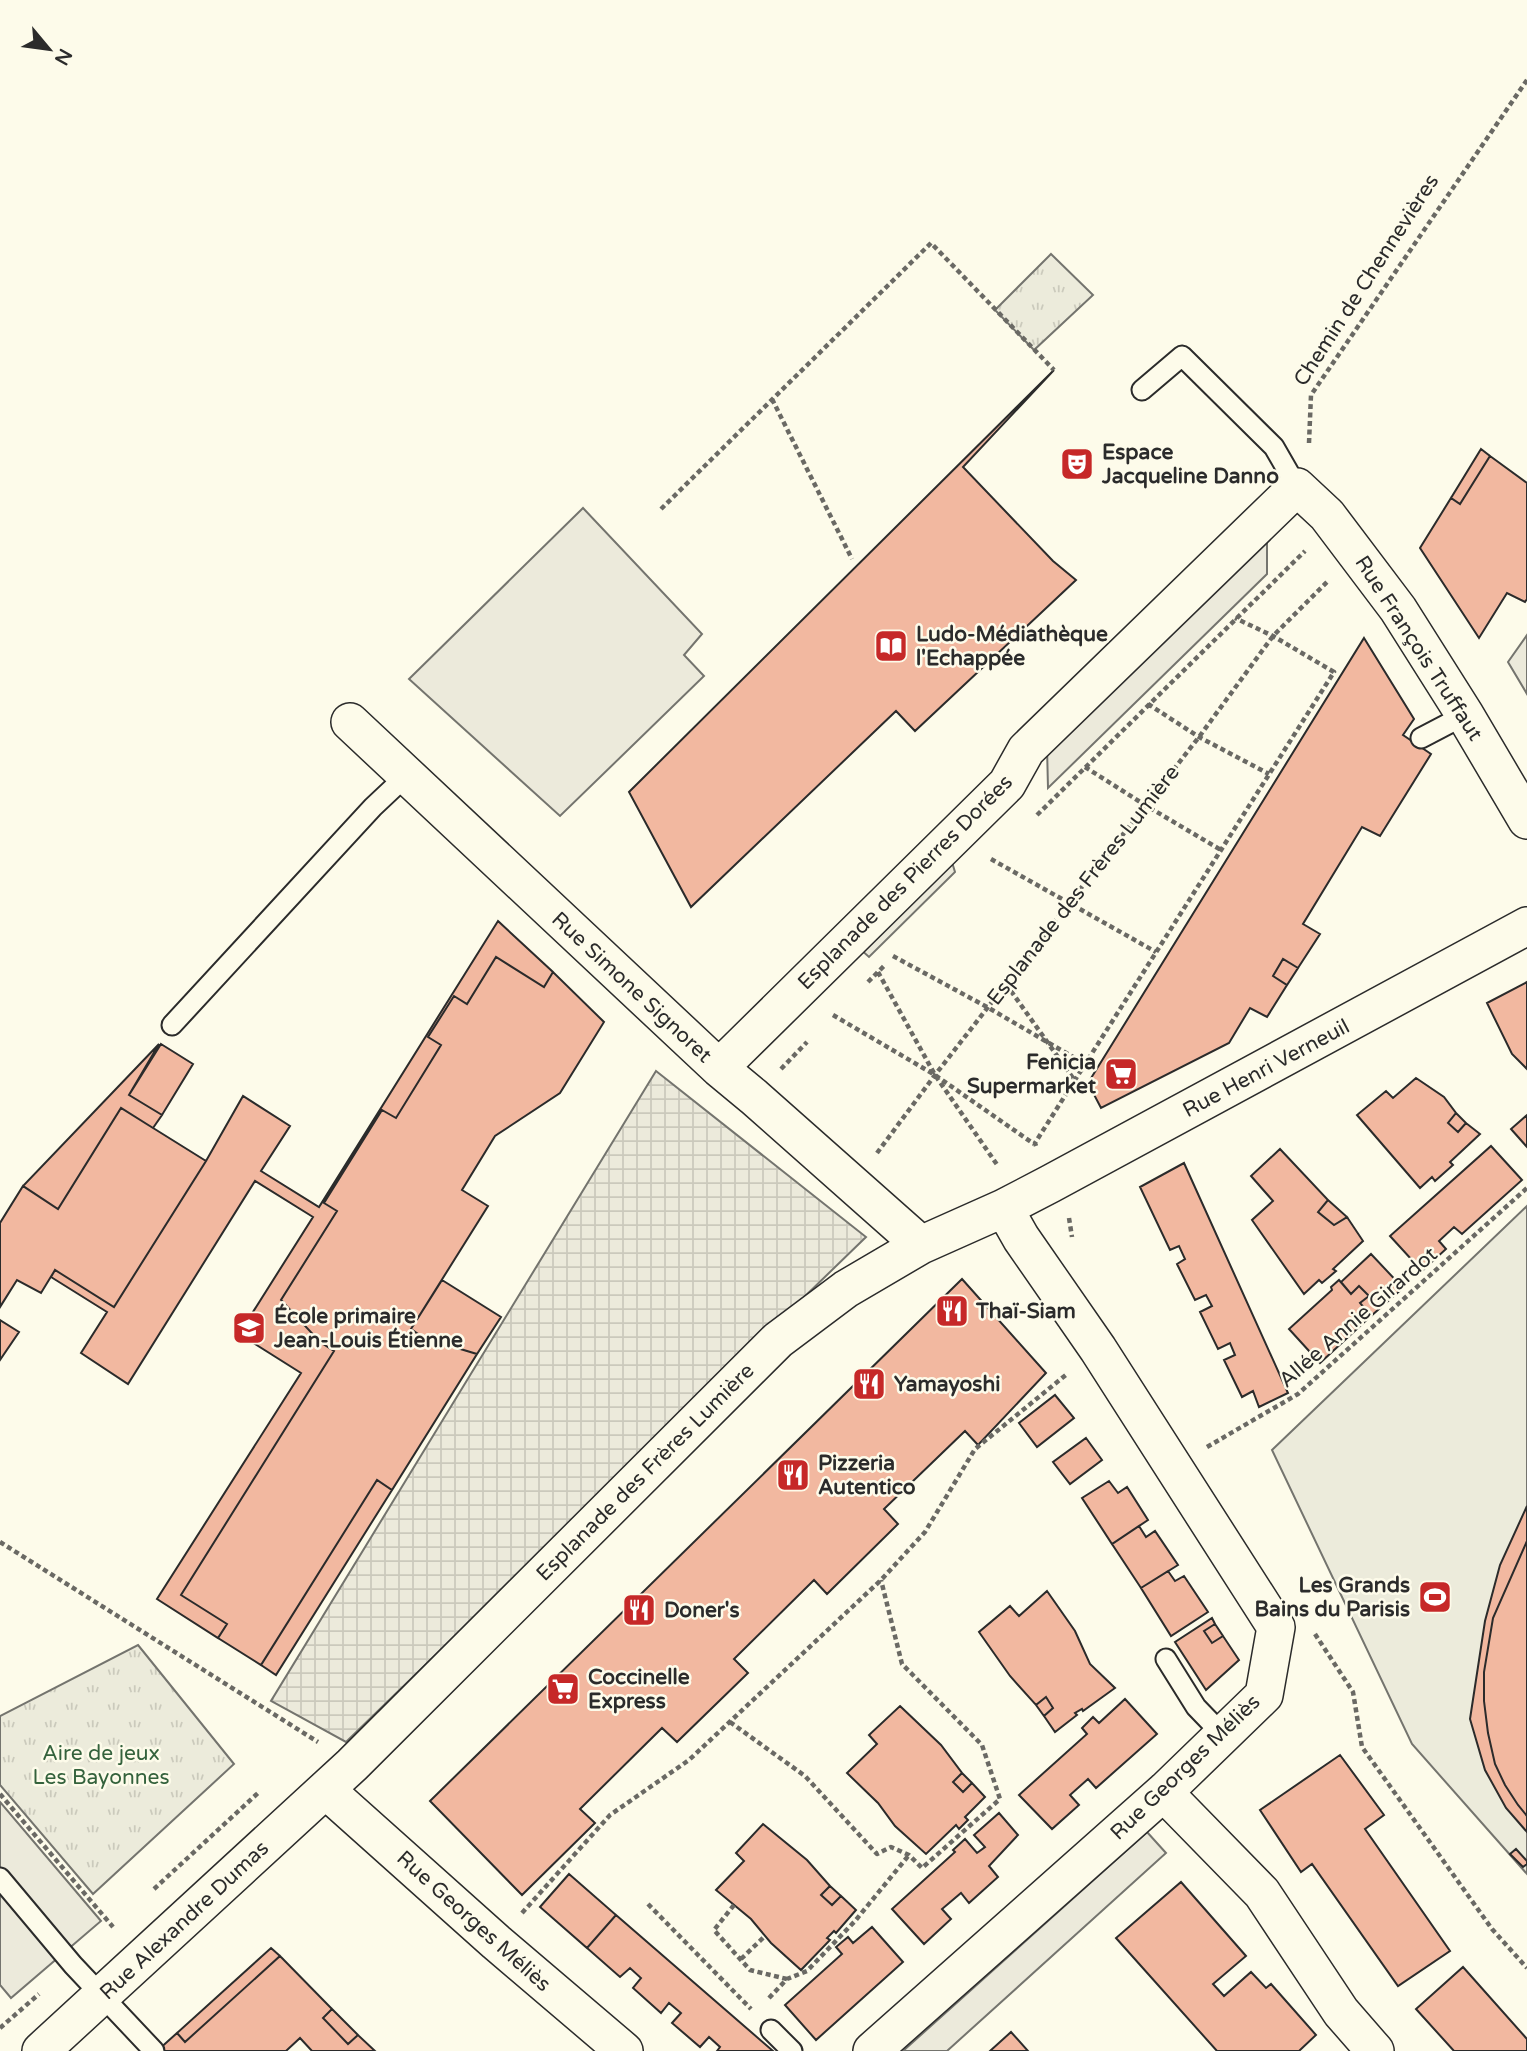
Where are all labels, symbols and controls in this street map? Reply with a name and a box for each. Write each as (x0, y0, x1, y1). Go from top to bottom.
north arrow (14, 14, 84, 84)
text: N (50, 45, 76, 69)
street label: Chemin de Chennevières (1289, 170, 1444, 391)
place label: Espace Jacqueline Danno (1101, 440, 1279, 489)
theatre icon: Espace Jacqueline Danno (1058, 445, 1096, 483)
street label: Rue François Truffaut (1349, 551, 1488, 745)
place label: Ludo-Médiathèque l'Echappée (916, 622, 1108, 671)
library icon: Ludo-Médiathèque l'Echappée (872, 627, 910, 665)
street label: Esplanade des Frères Lumière (982, 760, 1185, 1010)
street label: Esplanade des Pierres Dorées (793, 770, 1018, 995)
street label: Rue Simone Signoret (546, 907, 717, 1068)
street label: Rue Henri Verneuil (1179, 1014, 1354, 1123)
place label: Fenicia Supermarket (967, 1050, 1096, 1099)
supermarket icon: Fenicia Supermarket (1102, 1055, 1140, 1093)
street label: Allée Annie Girardot (1274, 1242, 1443, 1393)
restaurant icon: Thaï-Siam (933, 1292, 971, 1330)
place label: Thaï-Siam (975, 1299, 1076, 1324)
place label: École primaire Jean-Louis Étienne (273, 1303, 463, 1353)
school or university icon: École primaire Jean-Louis Étienne (230, 1309, 268, 1347)
street label: Esplanade des Frères Lumière (531, 1358, 759, 1586)
restaurant icon: Yamayoshi (850, 1365, 888, 1403)
place label: Yamayoshi (894, 1372, 1000, 1397)
place label: Pizzeria Autentico (818, 1451, 916, 1500)
restaurant icon: Pizzeria Autentico (774, 1456, 812, 1494)
place label: Les Grands Bains du Parisis (1255, 1573, 1410, 1622)
sports icon: Les Grands Bains du Parisis (1416, 1578, 1454, 1616)
restaurant icon: Doner's (620, 1591, 658, 1629)
place label: Doner's (664, 1598, 740, 1623)
place label: Coccinelle Express (588, 1665, 690, 1714)
supermarket icon: Coccinelle Express (544, 1670, 582, 1708)
street label: Rue Georges Méliès (1105, 1689, 1265, 1845)
park label: Aire de jeux Les Bayonnes (32, 1741, 170, 1790)
street label: Rue Alexandre Dumas (95, 1836, 274, 2005)
street label: Rue Georges Méliès (392, 1846, 556, 1997)

